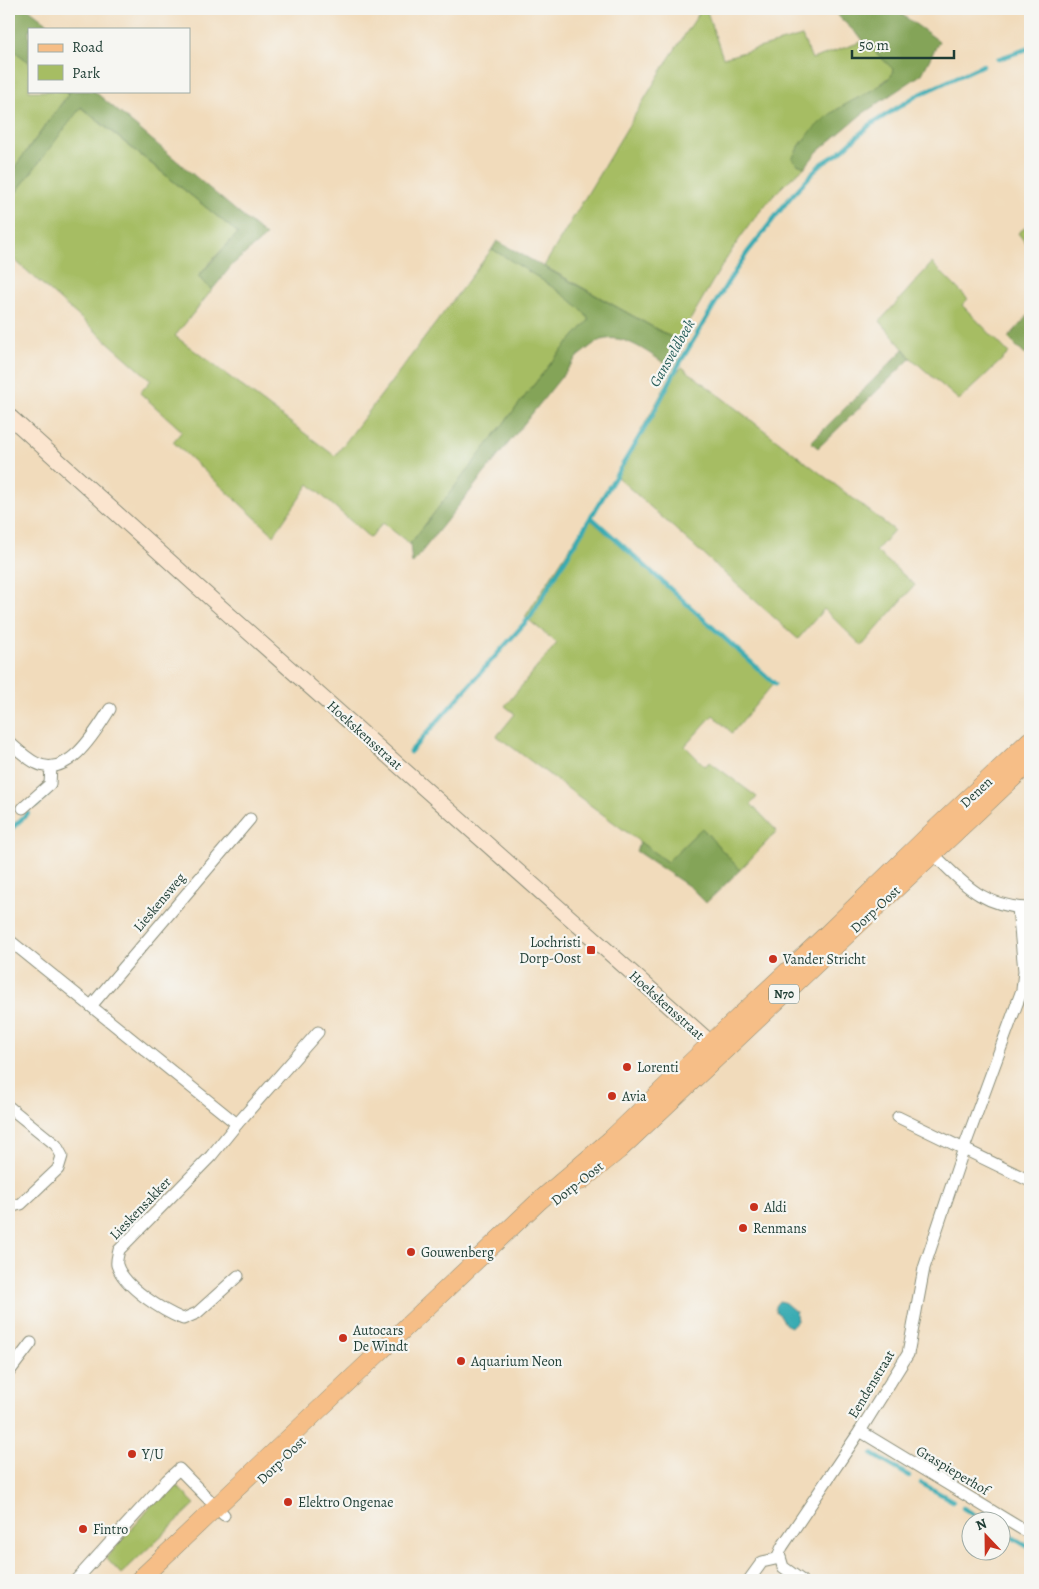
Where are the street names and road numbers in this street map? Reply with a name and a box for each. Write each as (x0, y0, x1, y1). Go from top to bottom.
street label: Hoekskensstraat (323, 696, 407, 775)
street label: Denen (956, 772, 997, 812)
street label: Lieskensweg (129, 869, 190, 936)
street label: Dorp-Oost (846, 881, 905, 937)
street label: Hoekskensstraat (625, 966, 709, 1045)
road number: N70 (769, 984, 799, 1004)
street label: Dorp-Oost (547, 1157, 608, 1210)
street label: Lieskensakker (105, 1172, 176, 1244)
street label: Eendenstraat (844, 1346, 899, 1422)
street label: Dorp-Oost (253, 1432, 310, 1489)
street label: Graspieperhof (913, 1441, 995, 1501)

